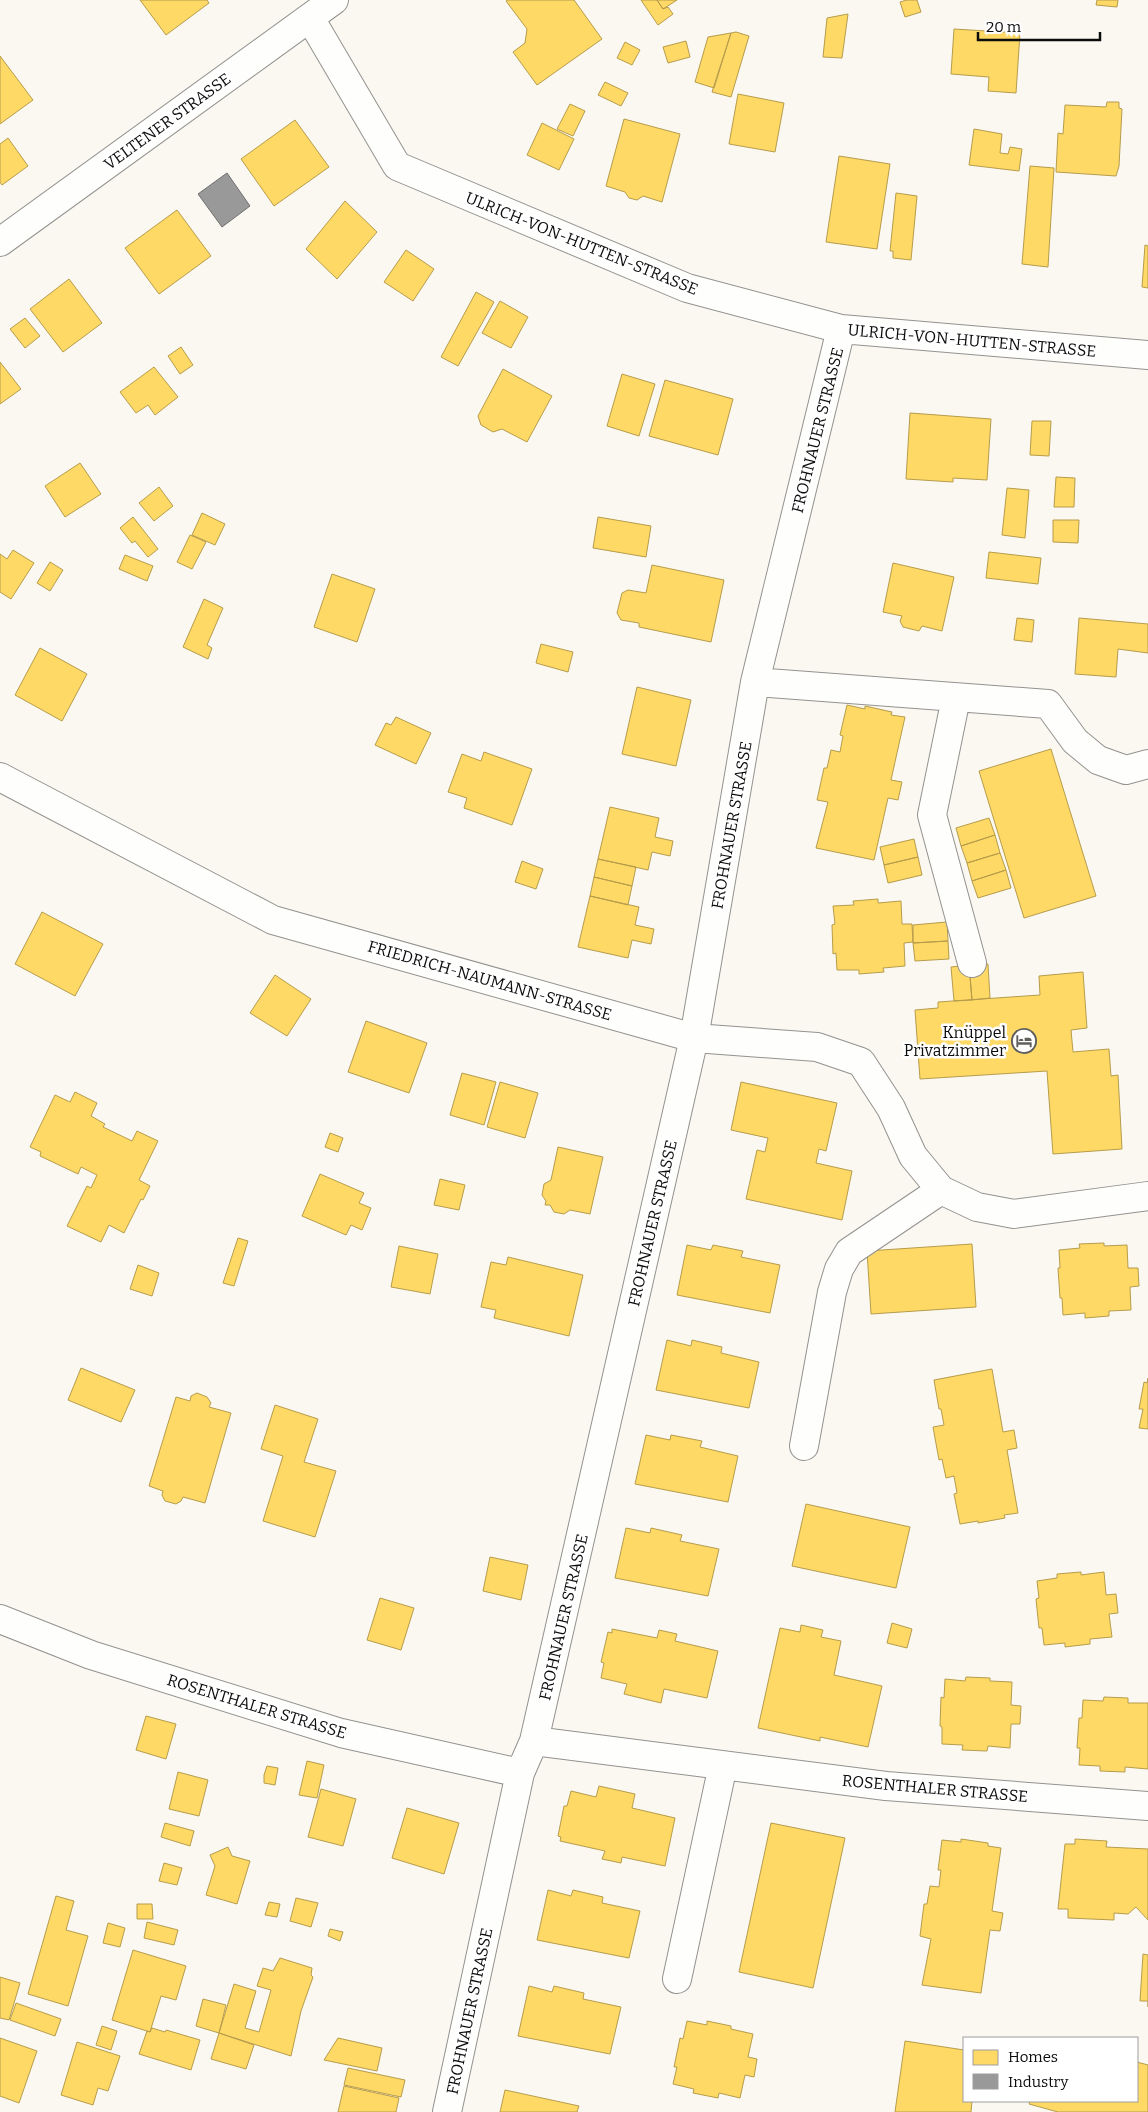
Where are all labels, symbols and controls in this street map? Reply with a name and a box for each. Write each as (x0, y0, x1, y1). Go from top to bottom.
scale bar (978, 10, 1100, 42)
text: 20 m (986, 18, 1022, 36)
street label: VELTENER STRASSE (100, 69, 234, 174)
street label: ULRICH-VON-HUTTEN-STRASSE (463, 188, 701, 299)
street label: ULRICH-VON-HUTTEN-STRASSE (847, 320, 1097, 361)
street label: FROHNAUER STRASSE (788, 345, 847, 515)
street label: FROHNAUER STRASSE (707, 740, 756, 910)
street label: FRIEDRICH-NAUMANN-STRASSE (366, 937, 614, 1024)
place label: Knüppel Privatzimmer (904, 1023, 1006, 1060)
hotel icon: Knüppel Privatzimmer (1011, 1028, 1037, 1054)
street label: FROHNAUER STRASSE (624, 1138, 681, 1308)
street label: FROHNAUER STRASSE (535, 1532, 592, 1702)
street label: ROSENTHALER STRASSE (165, 1670, 349, 1743)
street label: ROSENTHALER STRASSE (841, 1771, 1029, 1806)
street label: FROHNAUER STRASSE (443, 1926, 496, 2096)
legend (963, 2037, 1138, 2102)
text: Homes (1008, 2048, 1058, 2066)
text: Industry (1008, 2073, 1068, 2091)

